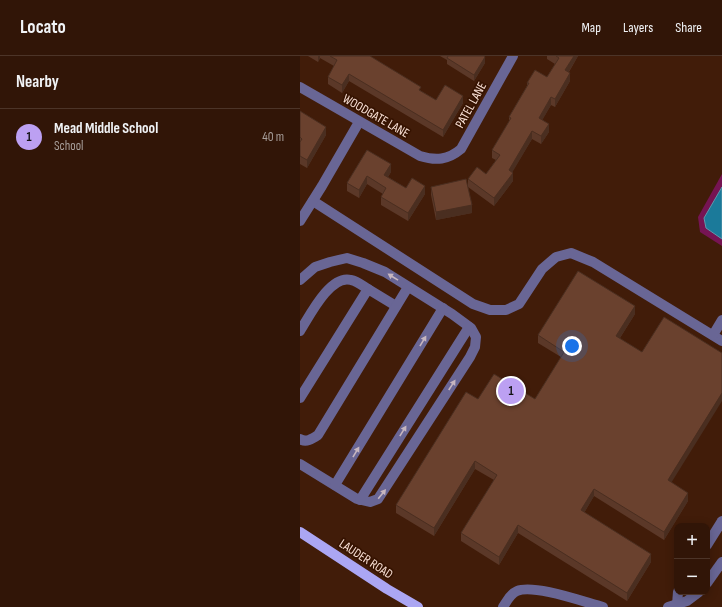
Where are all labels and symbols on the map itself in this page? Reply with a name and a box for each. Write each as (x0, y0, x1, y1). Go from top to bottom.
street label: PATEL LANE (452, 79, 490, 131)
street label: WOODGATE LANE (340, 90, 412, 142)
one-way arrow (388, 273, 398, 281)
one-way arrow (420, 335, 427, 347)
your location (562, 336, 582, 356)
pin: 1 (498, 376, 524, 406)
one-way arrow (448, 380, 456, 390)
one-way arrow (400, 425, 407, 437)
one-way arrow (352, 446, 359, 458)
one-way arrow (377, 488, 386, 499)
street label: LAUDER ROAD (336, 536, 396, 582)

